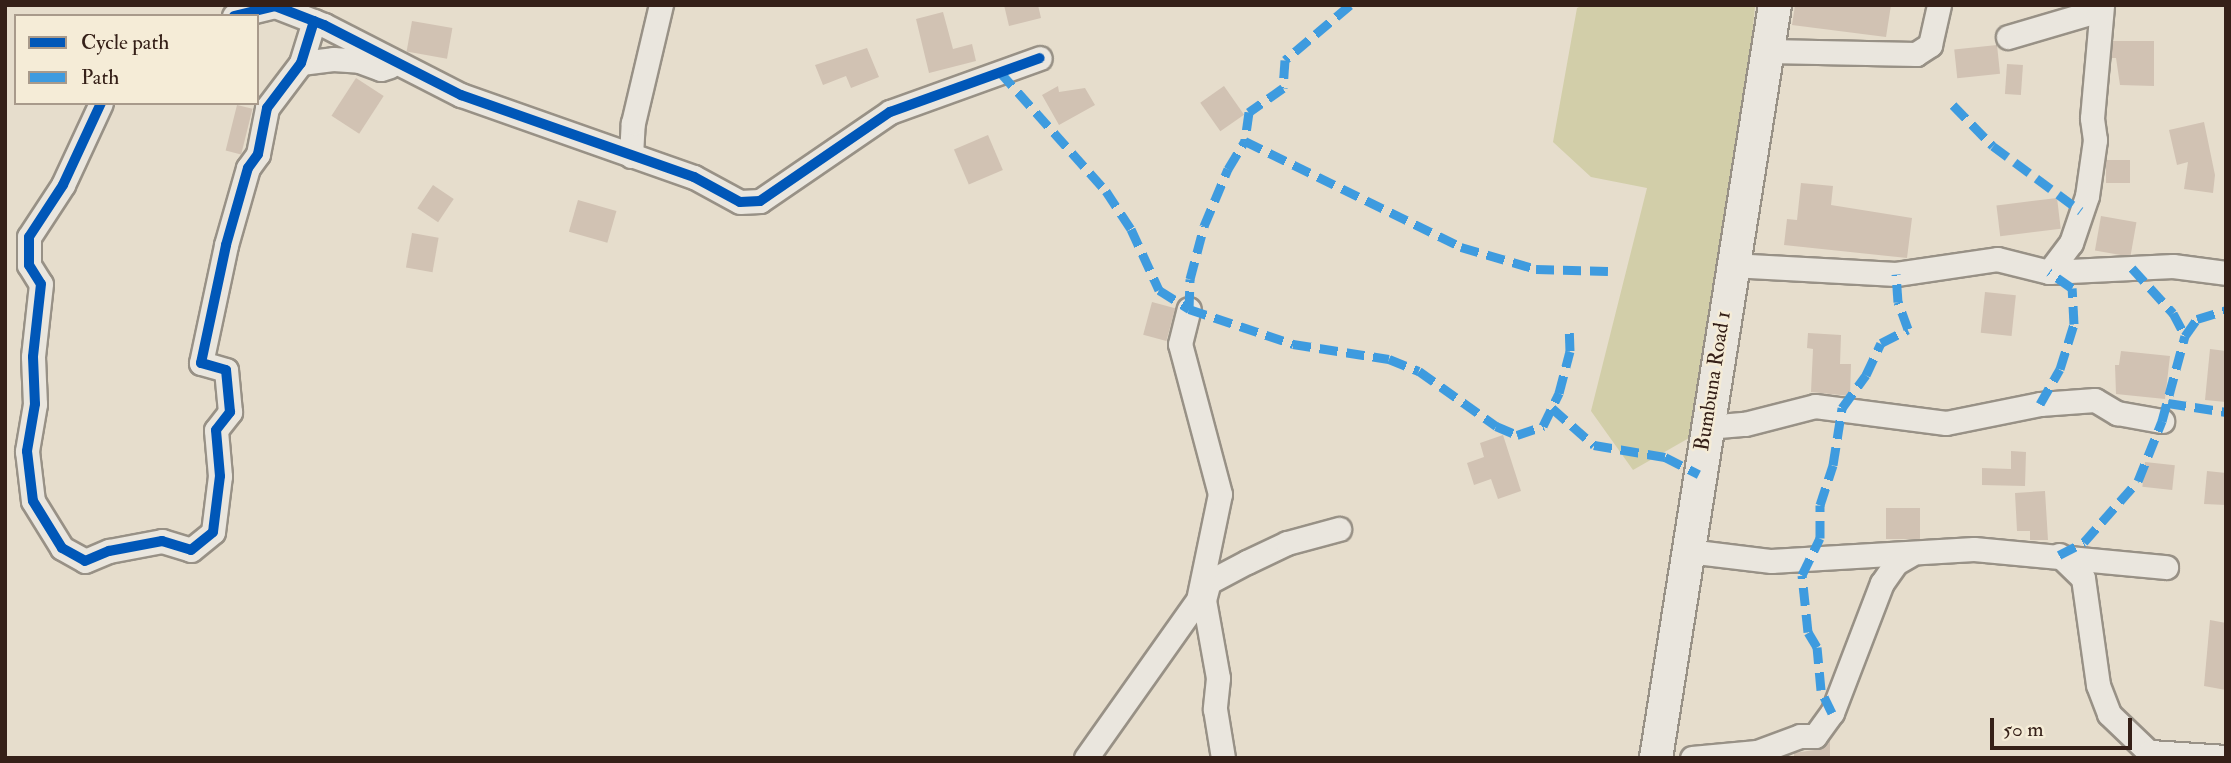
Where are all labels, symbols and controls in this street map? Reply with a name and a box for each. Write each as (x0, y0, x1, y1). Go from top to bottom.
legend (14, 14, 259, 105)
text: Cycle path (81, 29, 169, 56)
text: Path (81, 64, 119, 91)
street label: Bumbuna Road 1 (1689, 309, 1737, 453)
scale bar (1993, 704, 2135, 748)
text: 50 m (2003, 716, 2044, 743)

